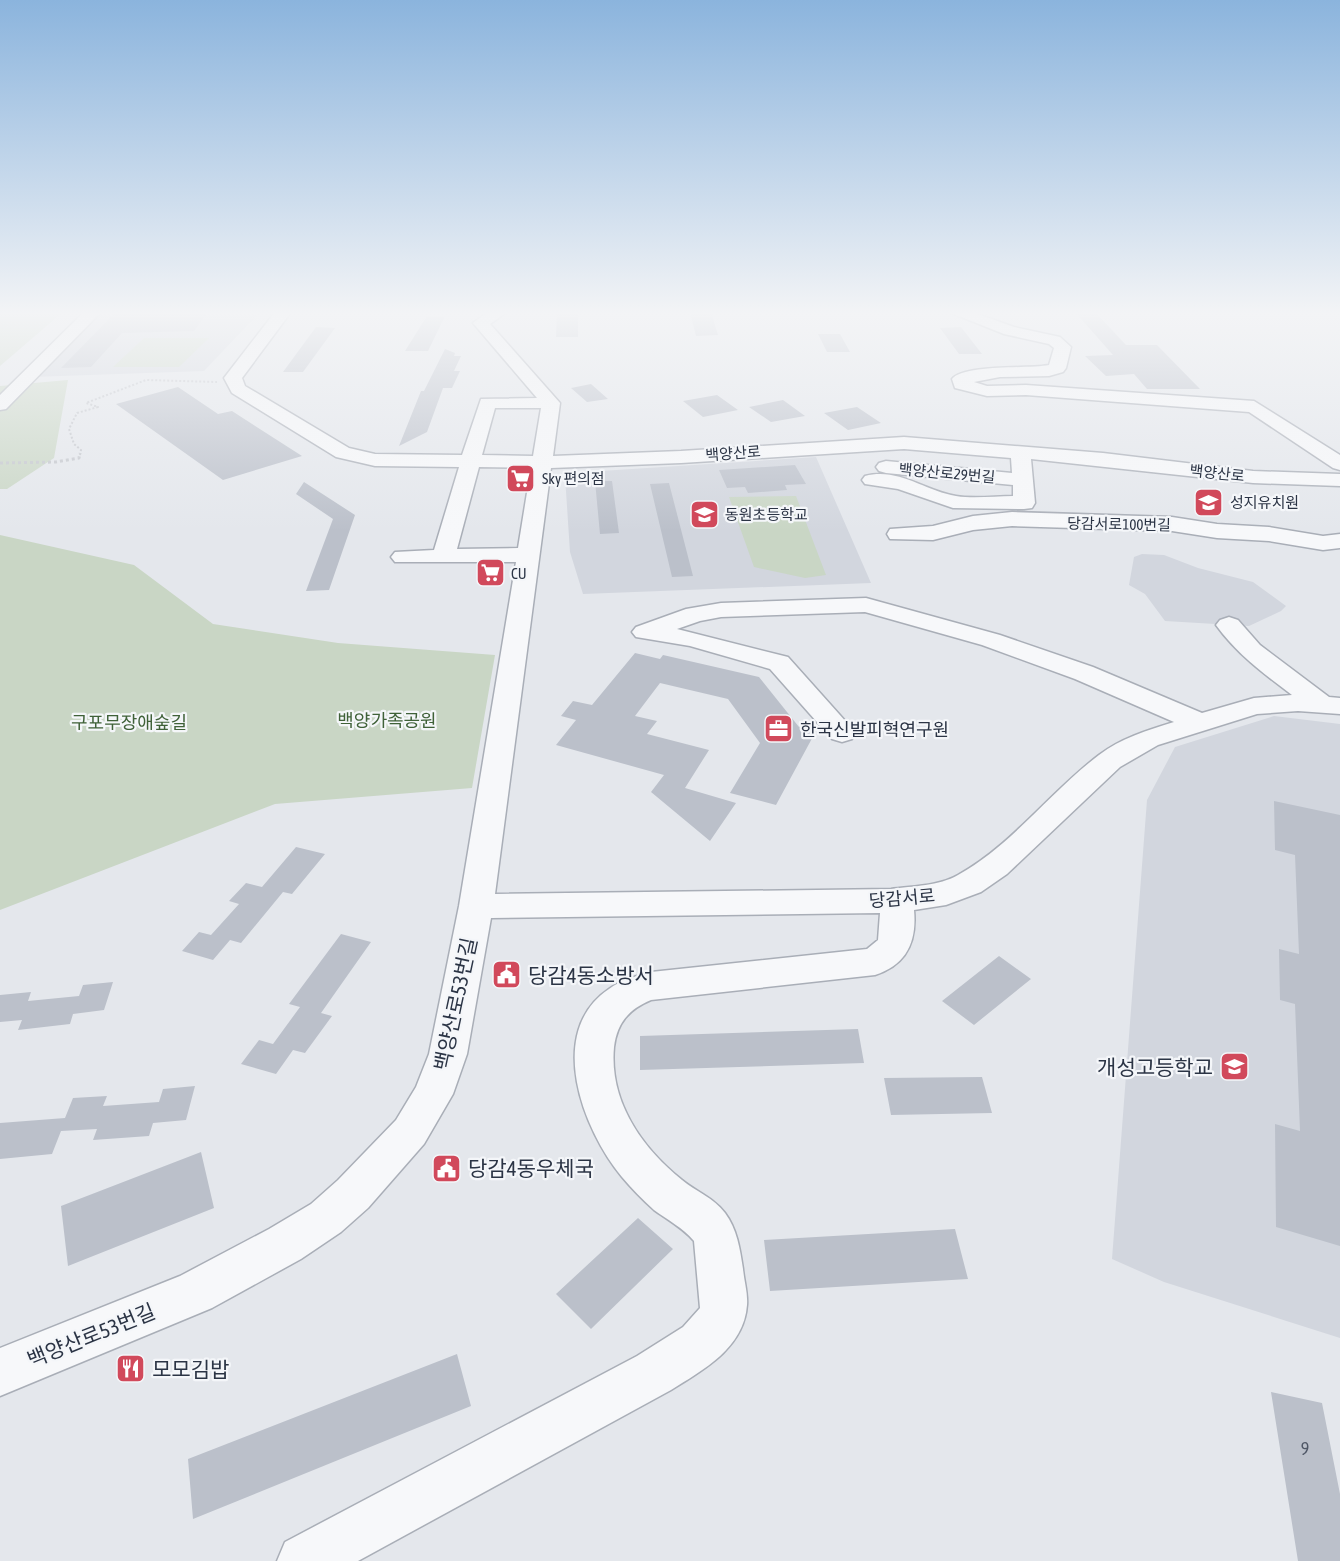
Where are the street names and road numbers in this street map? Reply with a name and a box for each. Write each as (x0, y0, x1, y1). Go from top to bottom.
street label: 백양산로 (705, 443, 761, 463)
street label: 백양산로29번길 (898, 460, 996, 486)
street label: 백양산로 (1189, 462, 1245, 484)
street label: 당감서로100번길 (1067, 515, 1171, 533)
street label: 당감서로 (868, 885, 936, 911)
street label: 백양산로53번길 (429, 935, 481, 1073)
street label: 백양산로53번길 (24, 1298, 158, 1372)

